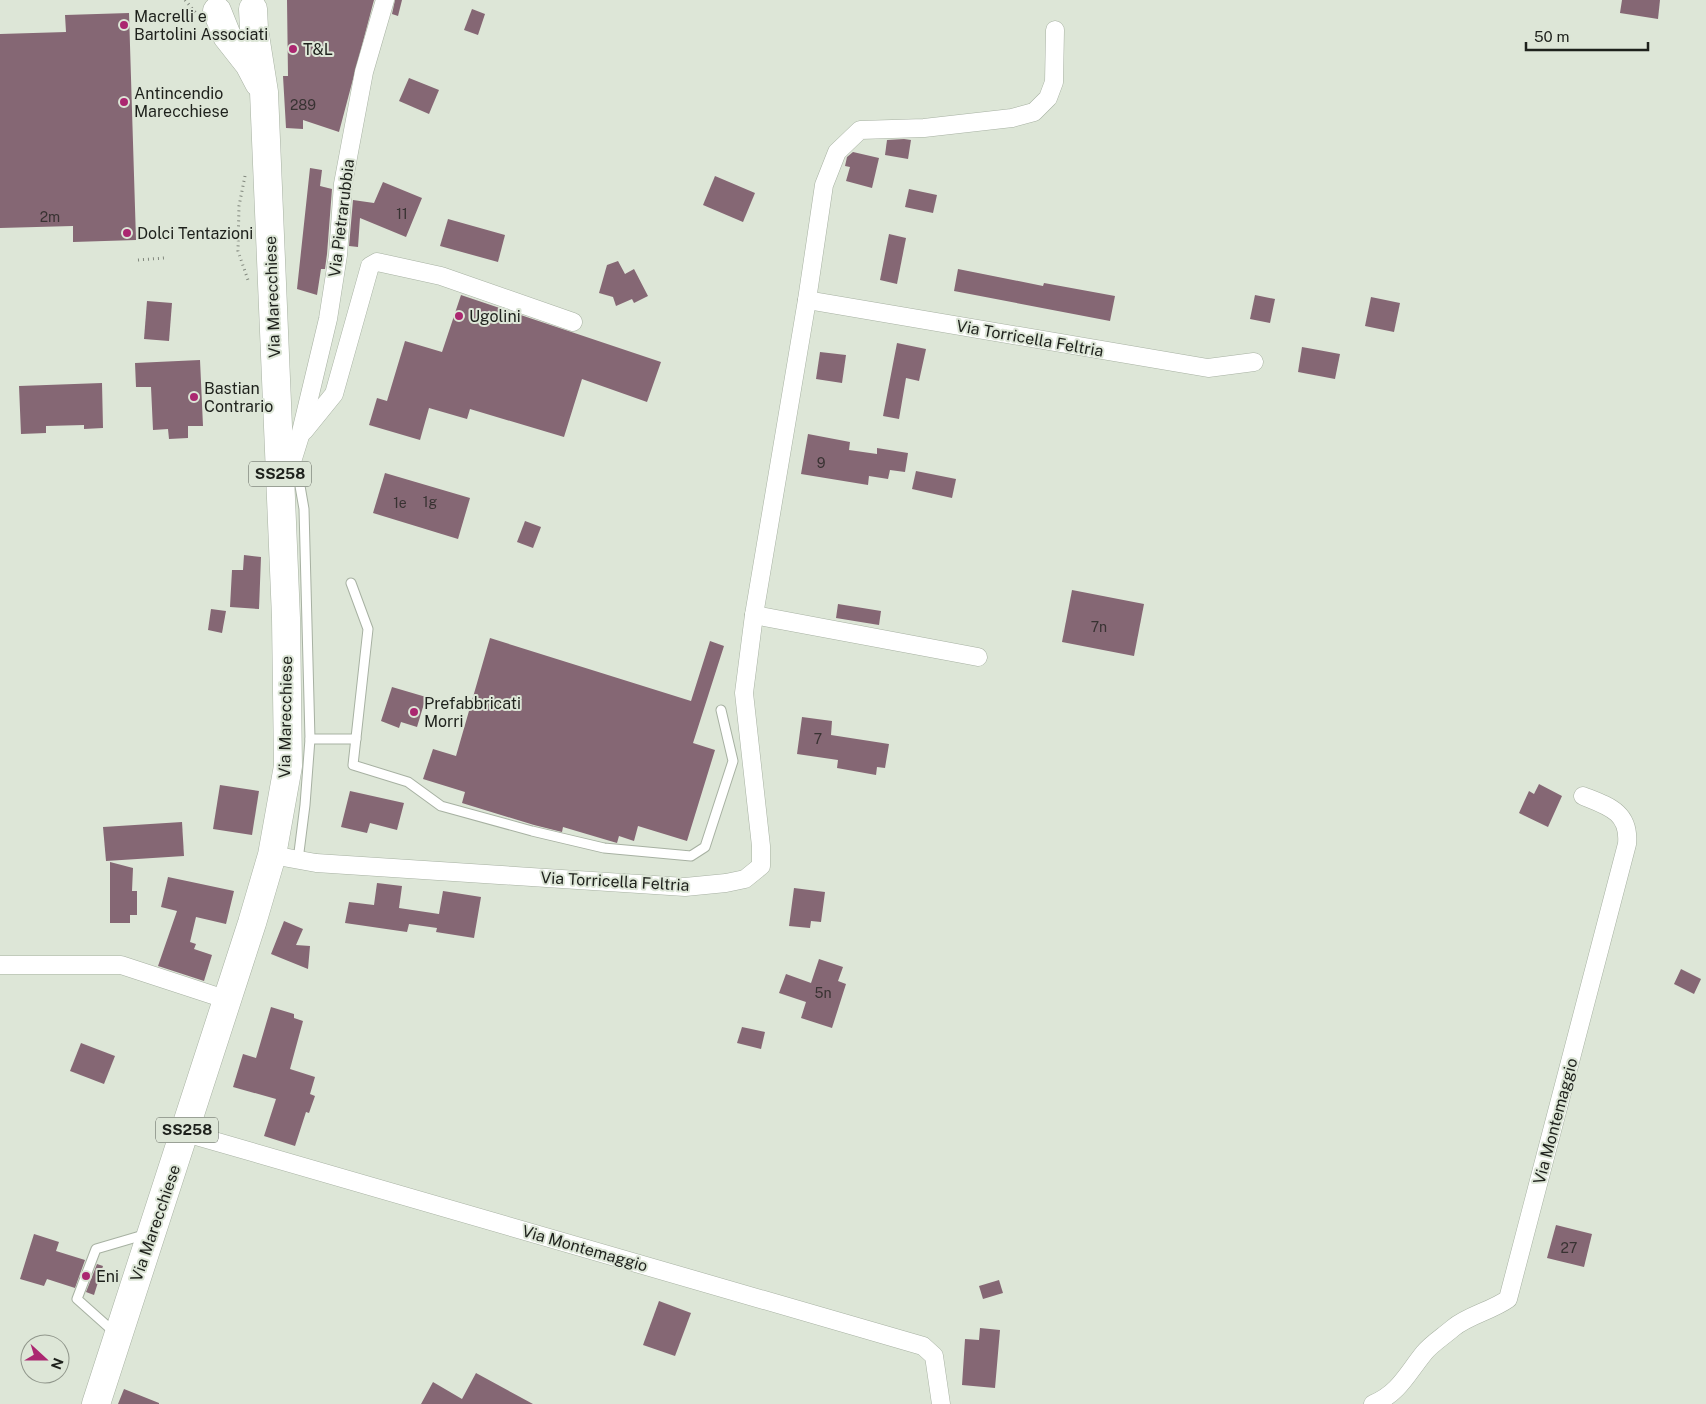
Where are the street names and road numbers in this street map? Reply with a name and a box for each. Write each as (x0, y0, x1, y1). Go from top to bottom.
street label: Via Pietrarubbia (325, 158, 358, 278)
street label: Via Marecchiese (261, 236, 284, 358)
street label: Via Torricella Feltria (955, 316, 1105, 361)
road number: SS258 (249, 462, 311, 486)
street label: Via Marecchiese (275, 656, 296, 778)
street label: Via Torricella Feltria (540, 868, 690, 895)
street label: Via Montemaggio (1529, 1056, 1581, 1186)
road number: SS258 (156, 1118, 218, 1142)
street label: Via Marecchiese (127, 1162, 184, 1284)
street label: Via Montemaggio (520, 1221, 650, 1276)

